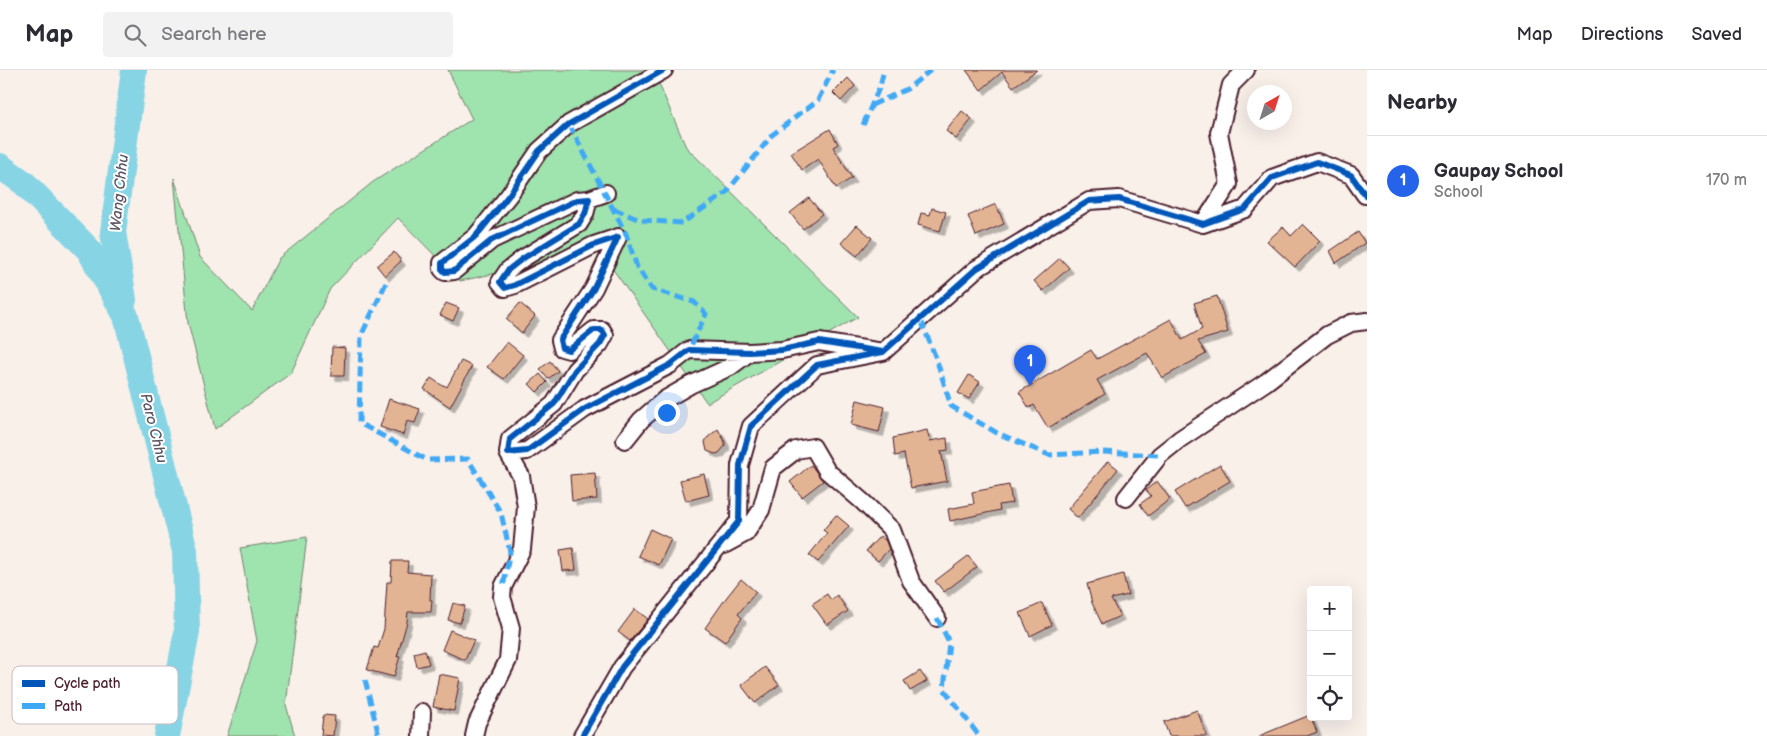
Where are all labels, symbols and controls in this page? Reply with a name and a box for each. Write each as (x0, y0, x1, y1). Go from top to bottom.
search box (103, 12, 453, 57)
text: Map (25, 20, 73, 49)
icon: search (121, 21, 149, 49)
text: Search here (161, 23, 267, 46)
text: Map (1517, 24, 1553, 45)
text: Directions (1581, 24, 1663, 45)
text: Saved (1691, 24, 1742, 45)
north arrow (1247, 85, 1292, 130)
text: Nearby (1387, 90, 1457, 115)
water label: Wang Chhu (106, 153, 133, 233)
text: Gaupay School (1434, 160, 1563, 183)
text: 1 (1400, 171, 1406, 190)
text: 170 m (1706, 171, 1747, 190)
text: School (1434, 183, 1483, 202)
pin: 1 (1014, 345, 1046, 386)
water label: Paro Chhu (136, 391, 172, 466)
your location (654, 400, 680, 426)
map controls (1307, 586, 1352, 721)
button: + (1307, 586, 1352, 631)
button: − (1307, 631, 1352, 676)
legend (12, 666, 178, 724)
text: Cycle path (54, 675, 121, 692)
button: locate (1307, 676, 1352, 721)
text: Path (54, 698, 82, 715)

